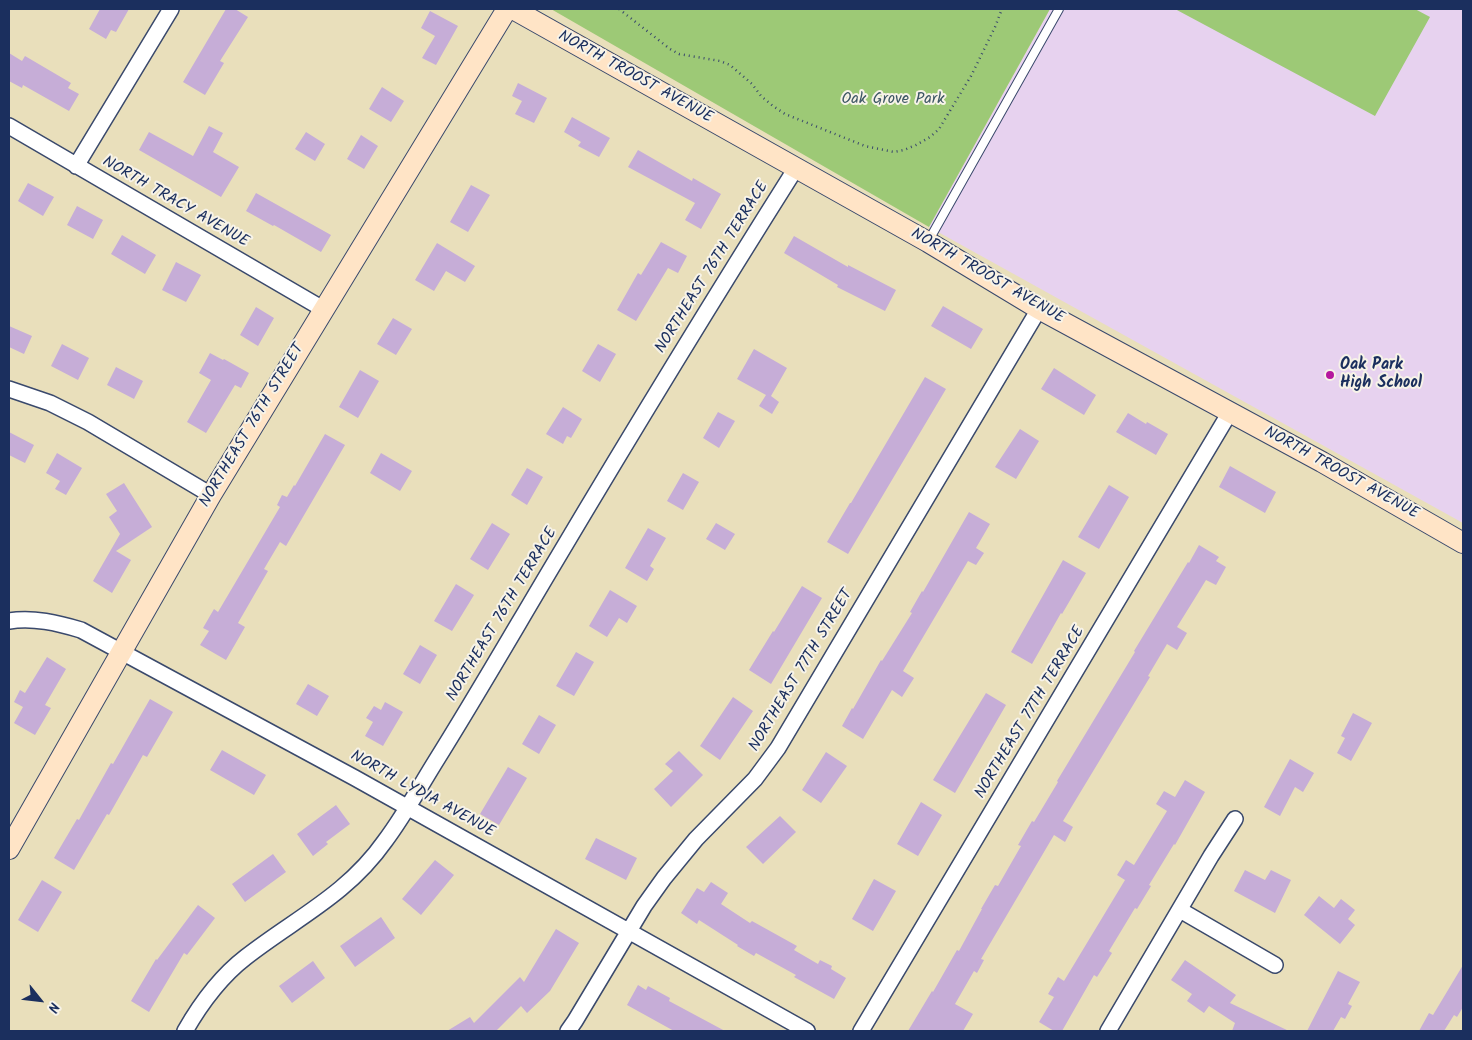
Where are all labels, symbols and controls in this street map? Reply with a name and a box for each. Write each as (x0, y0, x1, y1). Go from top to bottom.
street label: NORTH TROOST AVENUE (554, 27, 716, 129)
park label: Oak Grove Park (842, 90, 944, 110)
street label: NORTH TRACY AVENUE (98, 153, 252, 253)
street label: NORTHEAST 76TH TERRACE (652, 179, 774, 357)
street label: NORTH TROOST AVENUE (907, 225, 1067, 329)
street label: NORTHEAST 76TH STREET (196, 341, 310, 511)
place label: Oak Park High School (1340, 356, 1422, 394)
marker: Oak Park High School (1324, 369, 1336, 381)
street label: NORTH TROOST AVENUE (1260, 423, 1422, 525)
street label: NORTHEAST 76TH TERRACE (444, 525, 562, 705)
street label: NORTHEAST 77TH STREET (746, 586, 858, 756)
street label: NORTHEAST 77TH TERRACE (972, 623, 1090, 803)
street label: NORTH LYDIA AVENUE (346, 747, 498, 843)
north arrow (15, 975, 65, 1025)
text: N (41, 998, 65, 1016)

